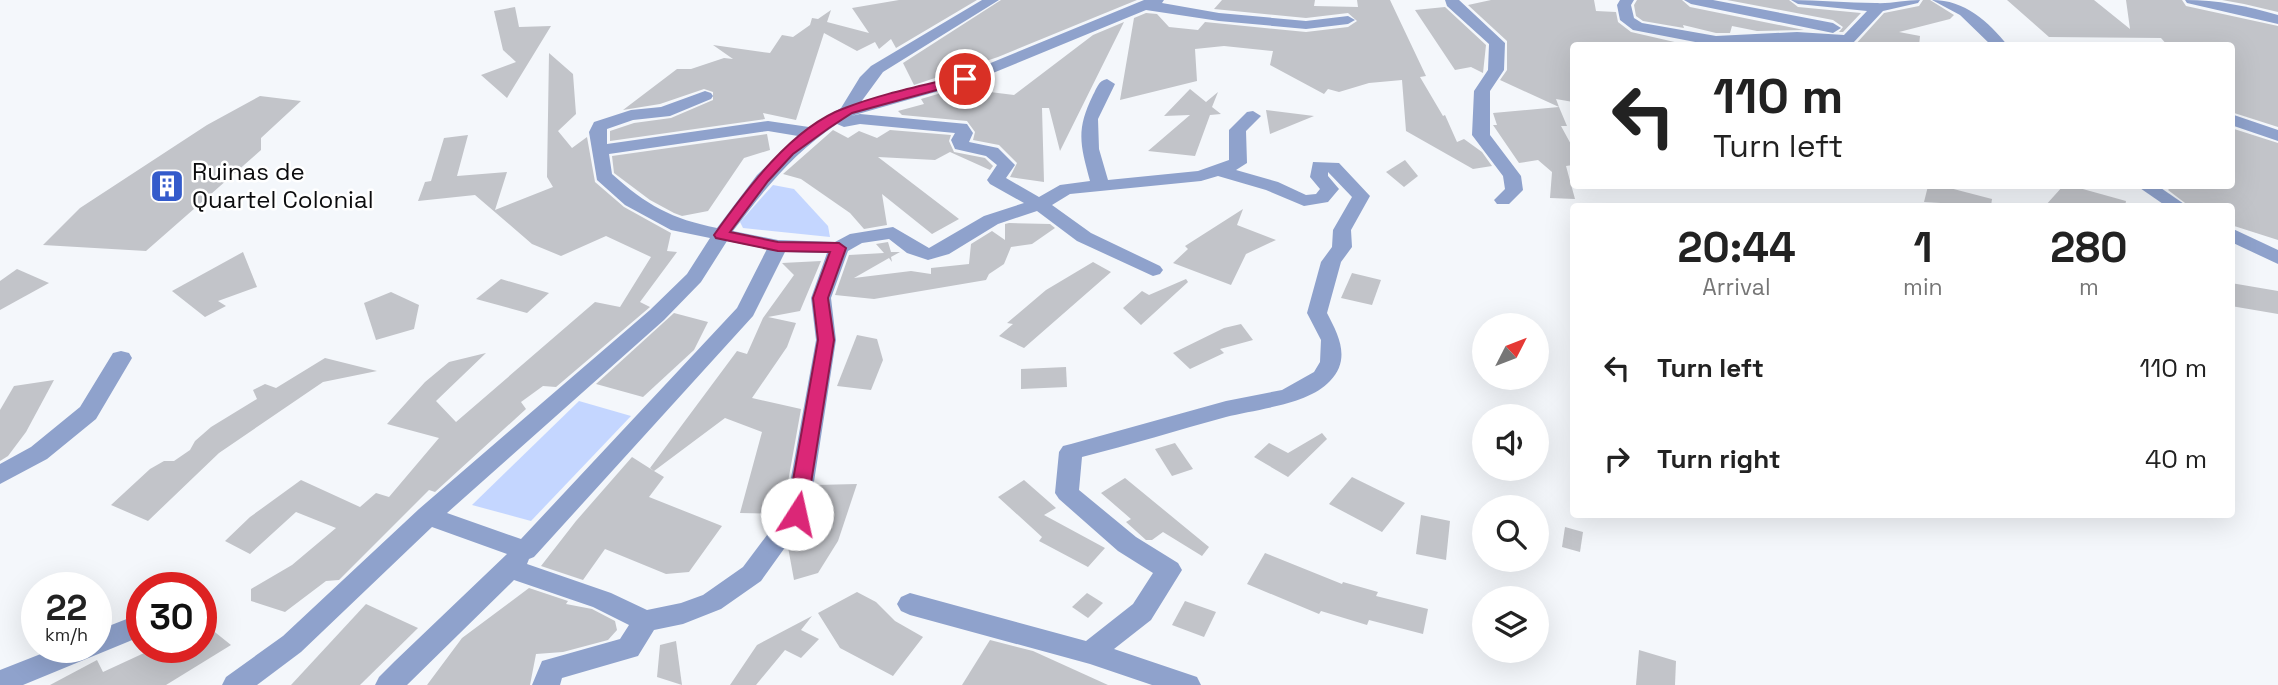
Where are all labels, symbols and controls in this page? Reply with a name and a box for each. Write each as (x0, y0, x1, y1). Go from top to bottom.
pin (935, 49, 995, 109)
icon: arrive (946, 60, 984, 98)
text: 110 m (1713, 65, 1843, 127)
icon: left (1598, 70, 1689, 161)
text: Turn left (1713, 126, 1843, 166)
place label: Ruinas de Quartel Colonial (192, 156, 374, 215)
building icon: Ruinas de Quartel Colonial (148, 167, 186, 205)
text: 20:44 (1678, 221, 1796, 274)
text: 1 (1913, 221, 1932, 274)
text: 280 (2050, 221, 2128, 274)
text: Arrival (1702, 272, 1771, 302)
text: min (1903, 272, 1943, 302)
text: m (2079, 272, 2099, 302)
north arrow (1472, 313, 1549, 390)
map controls (1472, 313, 1549, 663)
icon: left (1598, 349, 1636, 387)
text: Turn left (1657, 351, 1764, 385)
text: 110 m (2140, 351, 2207, 385)
button: sound (1472, 404, 1549, 481)
icon: right (1598, 440, 1636, 478)
text: Turn right (1657, 442, 1781, 476)
text: 40 m (2145, 442, 2207, 476)
position arrow (760, 477, 834, 551)
button: search (1472, 495, 1549, 572)
speed limit sign: 30 (126, 572, 217, 663)
text: 22 (46, 586, 87, 630)
button: layers (1472, 586, 1549, 663)
text: km/h (45, 623, 88, 646)

